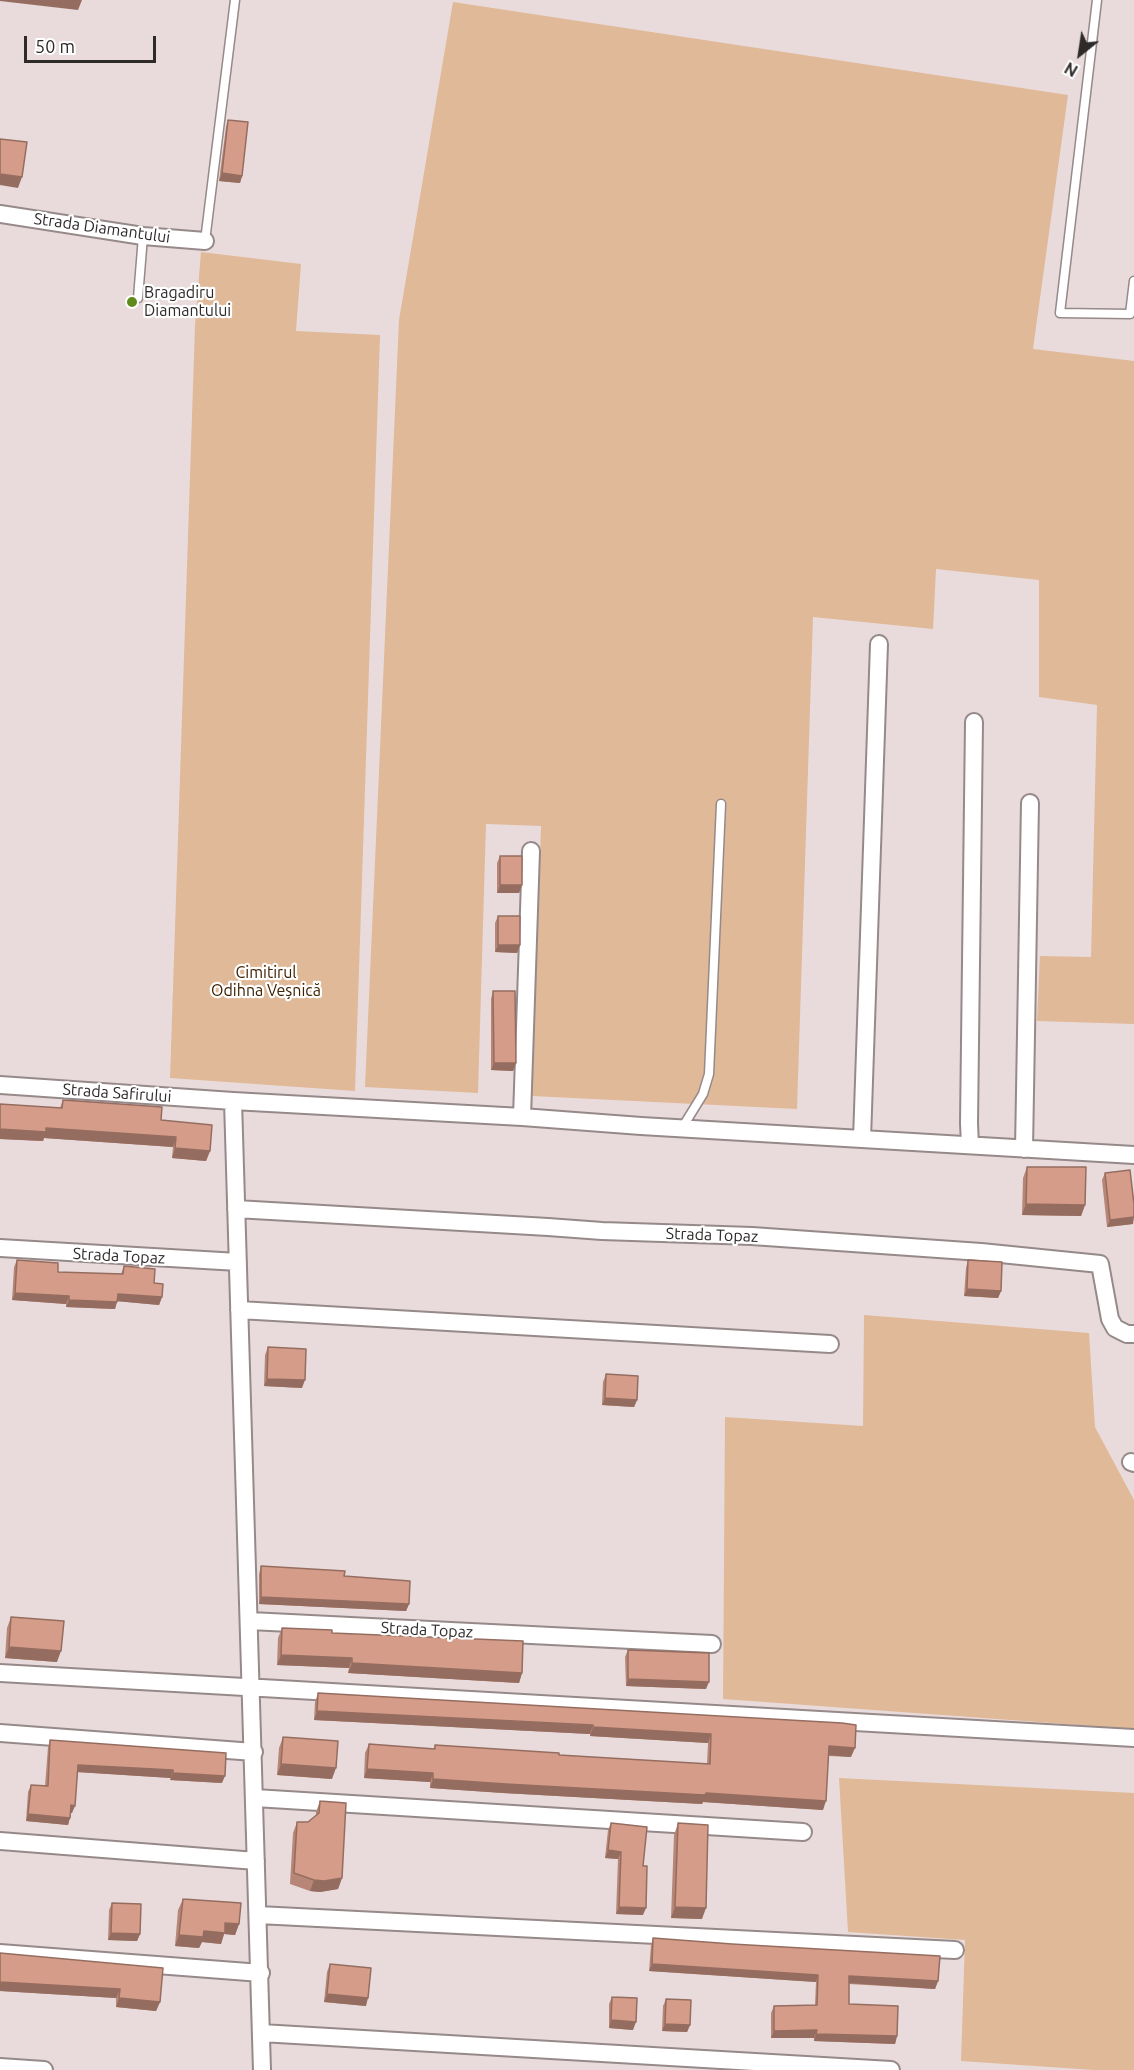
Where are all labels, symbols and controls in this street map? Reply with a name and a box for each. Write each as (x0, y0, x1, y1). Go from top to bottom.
scale bar (27, 24, 159, 62)
north arrow (1050, 24, 1110, 84)
text: 50 m (35, 36, 75, 56)
text: N (1061, 59, 1081, 80)
street label: Strada Diamantului (33, 209, 171, 247)
place label: Bragadiru Diamantului (144, 283, 231, 321)
marker: Bragadiru Diamantului (125, 295, 139, 309)
park label: Cimitirul Odihna Veșnică (211, 963, 321, 1001)
street label: Strada Safirului (62, 1080, 172, 1106)
street label: Strada Topaz (665, 1224, 759, 1246)
street label: Strada Topaz (72, 1244, 166, 1268)
street label: Strada Topaz (380, 1618, 474, 1642)

